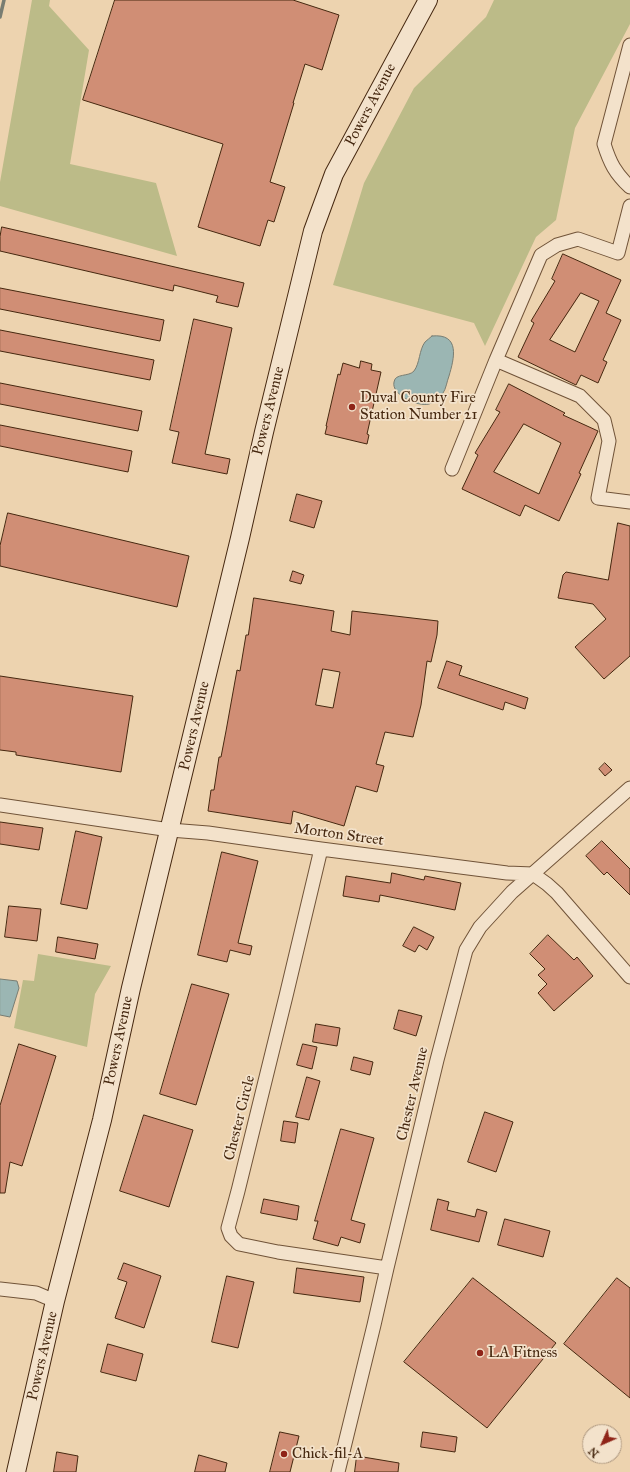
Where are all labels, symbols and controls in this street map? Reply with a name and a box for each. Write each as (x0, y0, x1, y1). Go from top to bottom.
street label: Powers Avenue (342, 61, 400, 149)
street label: Powers Avenue (249, 365, 289, 457)
place label: Duval County Fire Station Number 21 (360, 389, 477, 424)
marker: Duval County Fire Station Number 21 (347, 402, 357, 412)
street label: Powers Avenue (176, 680, 214, 772)
street label: Morton Street (293, 820, 385, 850)
street label: Powers Avenue (101, 995, 137, 1087)
street label: Chester Avenue (393, 1045, 433, 1143)
street label: Chester Circle (221, 1074, 259, 1162)
street label: Powers Avenue (24, 1310, 62, 1402)
place label: LA Fitness (488, 1344, 557, 1362)
marker: LA Fitness (475, 1348, 485, 1358)
north arrow (582, 1424, 622, 1464)
text: N (586, 1444, 602, 1460)
place label: Chick-fil-A (292, 1445, 363, 1463)
marker: Chick-fil-A (279, 1449, 289, 1459)

